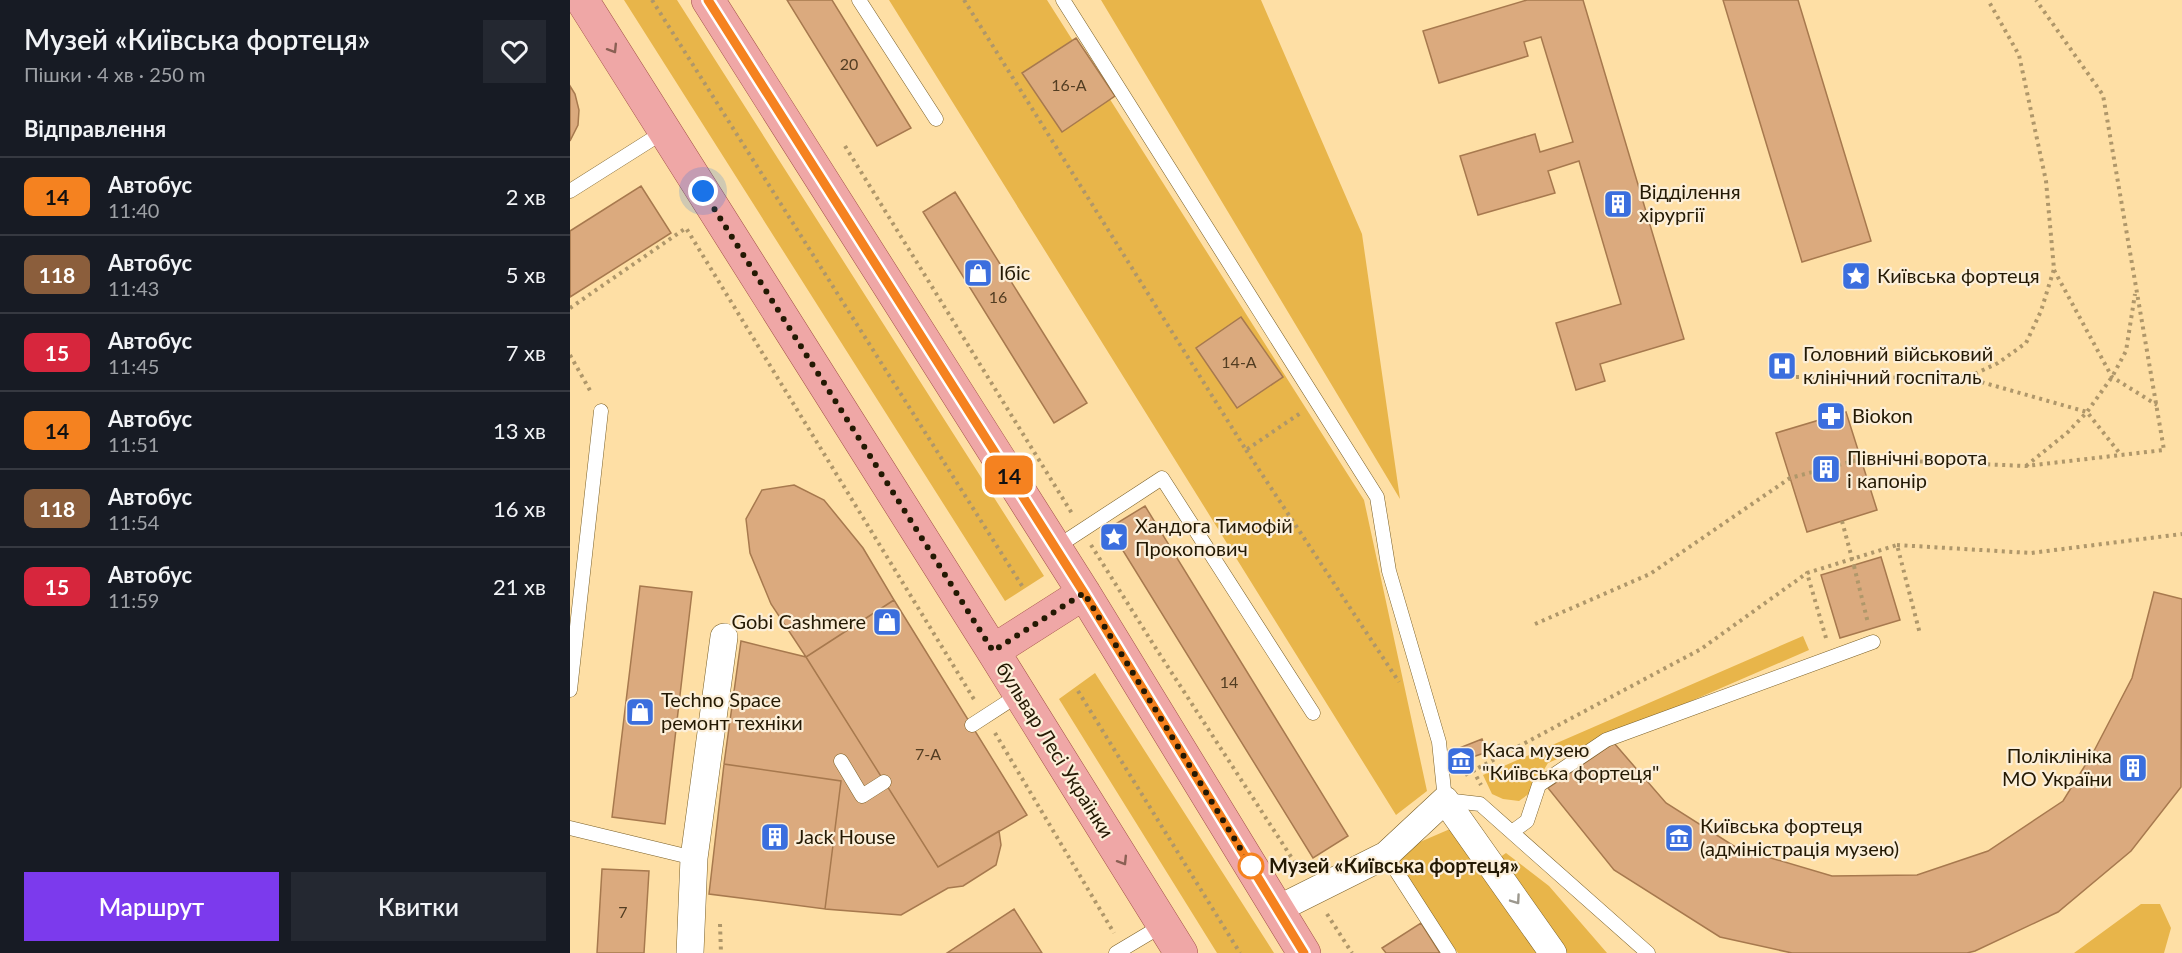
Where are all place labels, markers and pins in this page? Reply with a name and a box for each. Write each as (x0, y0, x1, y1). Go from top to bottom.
place label: Відділення хірургії (1639, 179, 1741, 226)
building icon: Відділення хірургії (1602, 188, 1634, 220)
shop icon: Ібіс (962, 257, 994, 289)
place label: Ібіс (999, 260, 1031, 284)
place icon: Київська фортеця (1840, 260, 1872, 292)
place label: Київська фортеця (1877, 263, 2040, 287)
place label: Головний військовий клінічний госпіталь (1803, 341, 1993, 388)
hospital icon: Головний військовий клінічний госпіталь (1766, 350, 1798, 382)
pharmacy icon: Biokon (1815, 400, 1847, 432)
place label: Biokon (1852, 403, 1913, 427)
place label: Північні ворота і капонір (1847, 445, 1987, 492)
building icon: Північні ворота і капонір (1810, 453, 1842, 485)
place label: Хандога Тимофій Прокопович (1135, 513, 1293, 560)
place icon: Хандога Тимофій Прокопович (1098, 521, 1130, 553)
shop icon: Gobi Cashmere (871, 606, 903, 638)
place label: Gobi Cashmere (731, 609, 866, 633)
place label: Techno Space ремонт техніки (661, 687, 803, 734)
shop icon: Techno Space ремонт техніки (624, 696, 656, 728)
place label: Каса музею "Київська фортеця" (1482, 737, 1659, 784)
place label: Поліклініка МО України (2002, 743, 2112, 790)
museum icon: Каса музею "Київська фортеця" (1445, 745, 1477, 777)
building icon: Поліклініка МО України (2117, 752, 2149, 784)
place label: Київська фортеця (адміністрація музею) (1700, 813, 1899, 860)
building icon: Jack House (759, 821, 791, 853)
museum icon: Київська фортеця (адміністрація музею) (1663, 822, 1695, 854)
place label: Jack House (796, 824, 896, 848)
marker: Музей «Київська фортеця» (1238, 853, 1264, 879)
place label: Музей «Київська фортеця» (1269, 853, 1519, 877)

